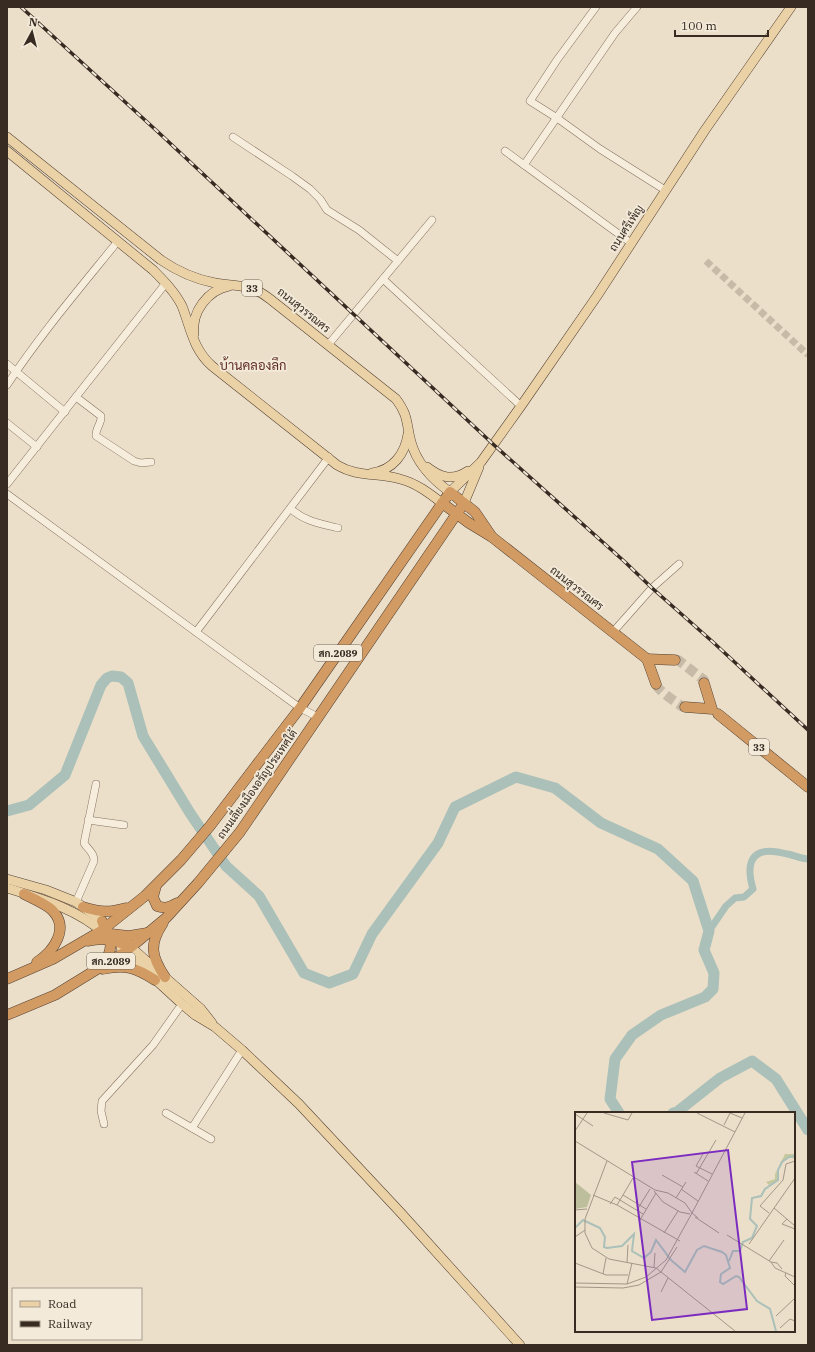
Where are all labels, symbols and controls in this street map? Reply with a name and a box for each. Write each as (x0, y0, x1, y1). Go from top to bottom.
north arrow (12, 12, 52, 52)
scale bar (675, 12, 768, 38)
text: N (28, 15, 39, 30)
text: 100 m (681, 18, 717, 33)
street label: ถนนศรีเพ็ญ (604, 201, 646, 254)
road number: 33 (242, 280, 262, 296)
street label: ถนนสุวรรณศร (273, 284, 333, 337)
district label: บ้านคลองลึก (220, 356, 286, 374)
street label: ถนนสุวรรณศร (546, 563, 607, 615)
road number: สก.2089 (314, 645, 362, 661)
street label: ถนนเลี่ยงเมืองอรัญประเทศใต้ (211, 724, 301, 841)
road number: 33 (749, 739, 769, 755)
road number: สก.2089 (87, 953, 135, 969)
inset map (575, 1112, 795, 1332)
legend (12, 1288, 142, 1340)
text: Road (48, 1296, 77, 1311)
text: Railway (48, 1316, 93, 1331)

